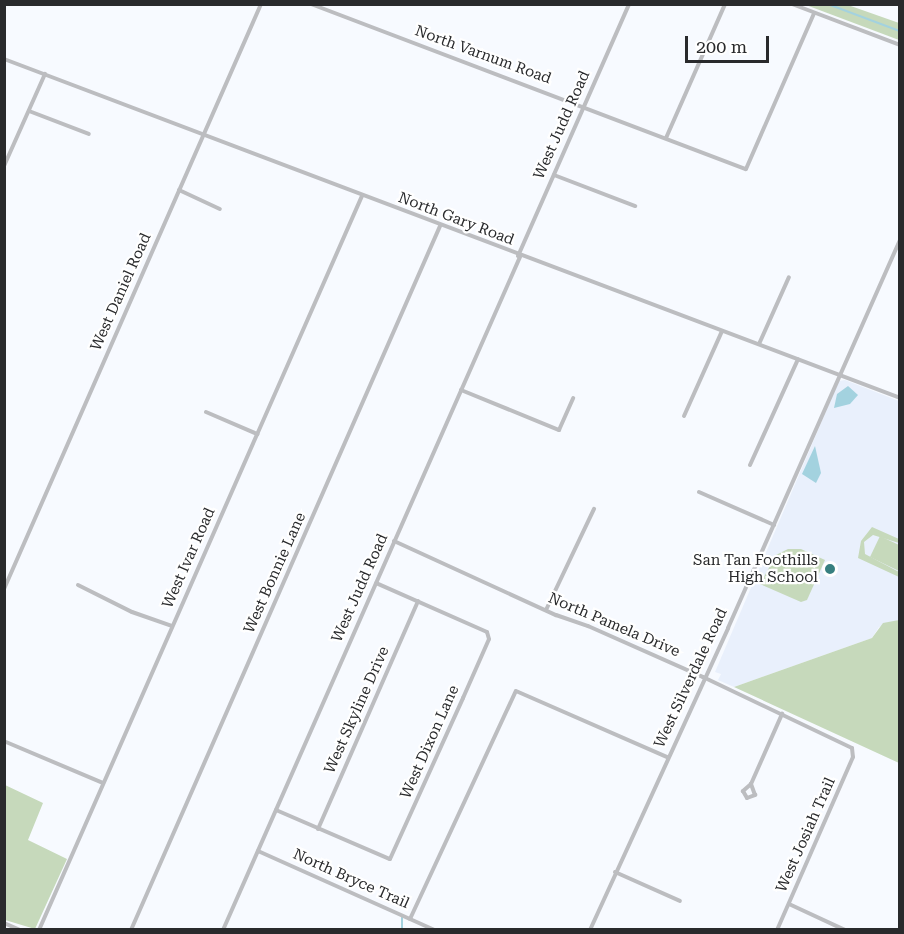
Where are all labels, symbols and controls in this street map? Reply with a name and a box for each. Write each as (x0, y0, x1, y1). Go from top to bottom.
street label: North Varnum Road (412, 22, 554, 88)
scale bar (688, 24, 772, 62)
text: 200 m (696, 36, 747, 57)
street label: West Judd Road (530, 68, 594, 182)
street label: North Gary Road (396, 189, 516, 249)
street label: West Daniel Road (87, 230, 155, 354)
street label: West Ivar Road (159, 505, 219, 611)
street label: West Bonnie Lane (240, 510, 310, 636)
street label: West Judd Road (328, 531, 392, 645)
place label: San Tan Foothills High School (693, 551, 818, 586)
marker: San Tan Foothills High School (823, 562, 837, 576)
street label: North Pamela Drive (545, 589, 683, 661)
street label: West Silverdale Road (651, 605, 731, 751)
street label: West Skyline Drive (321, 644, 393, 776)
street label: West Dixon Lane (397, 682, 463, 802)
street label: West Josiah Trail (773, 775, 839, 895)
street label: North Bryce Trail (290, 845, 412, 913)

